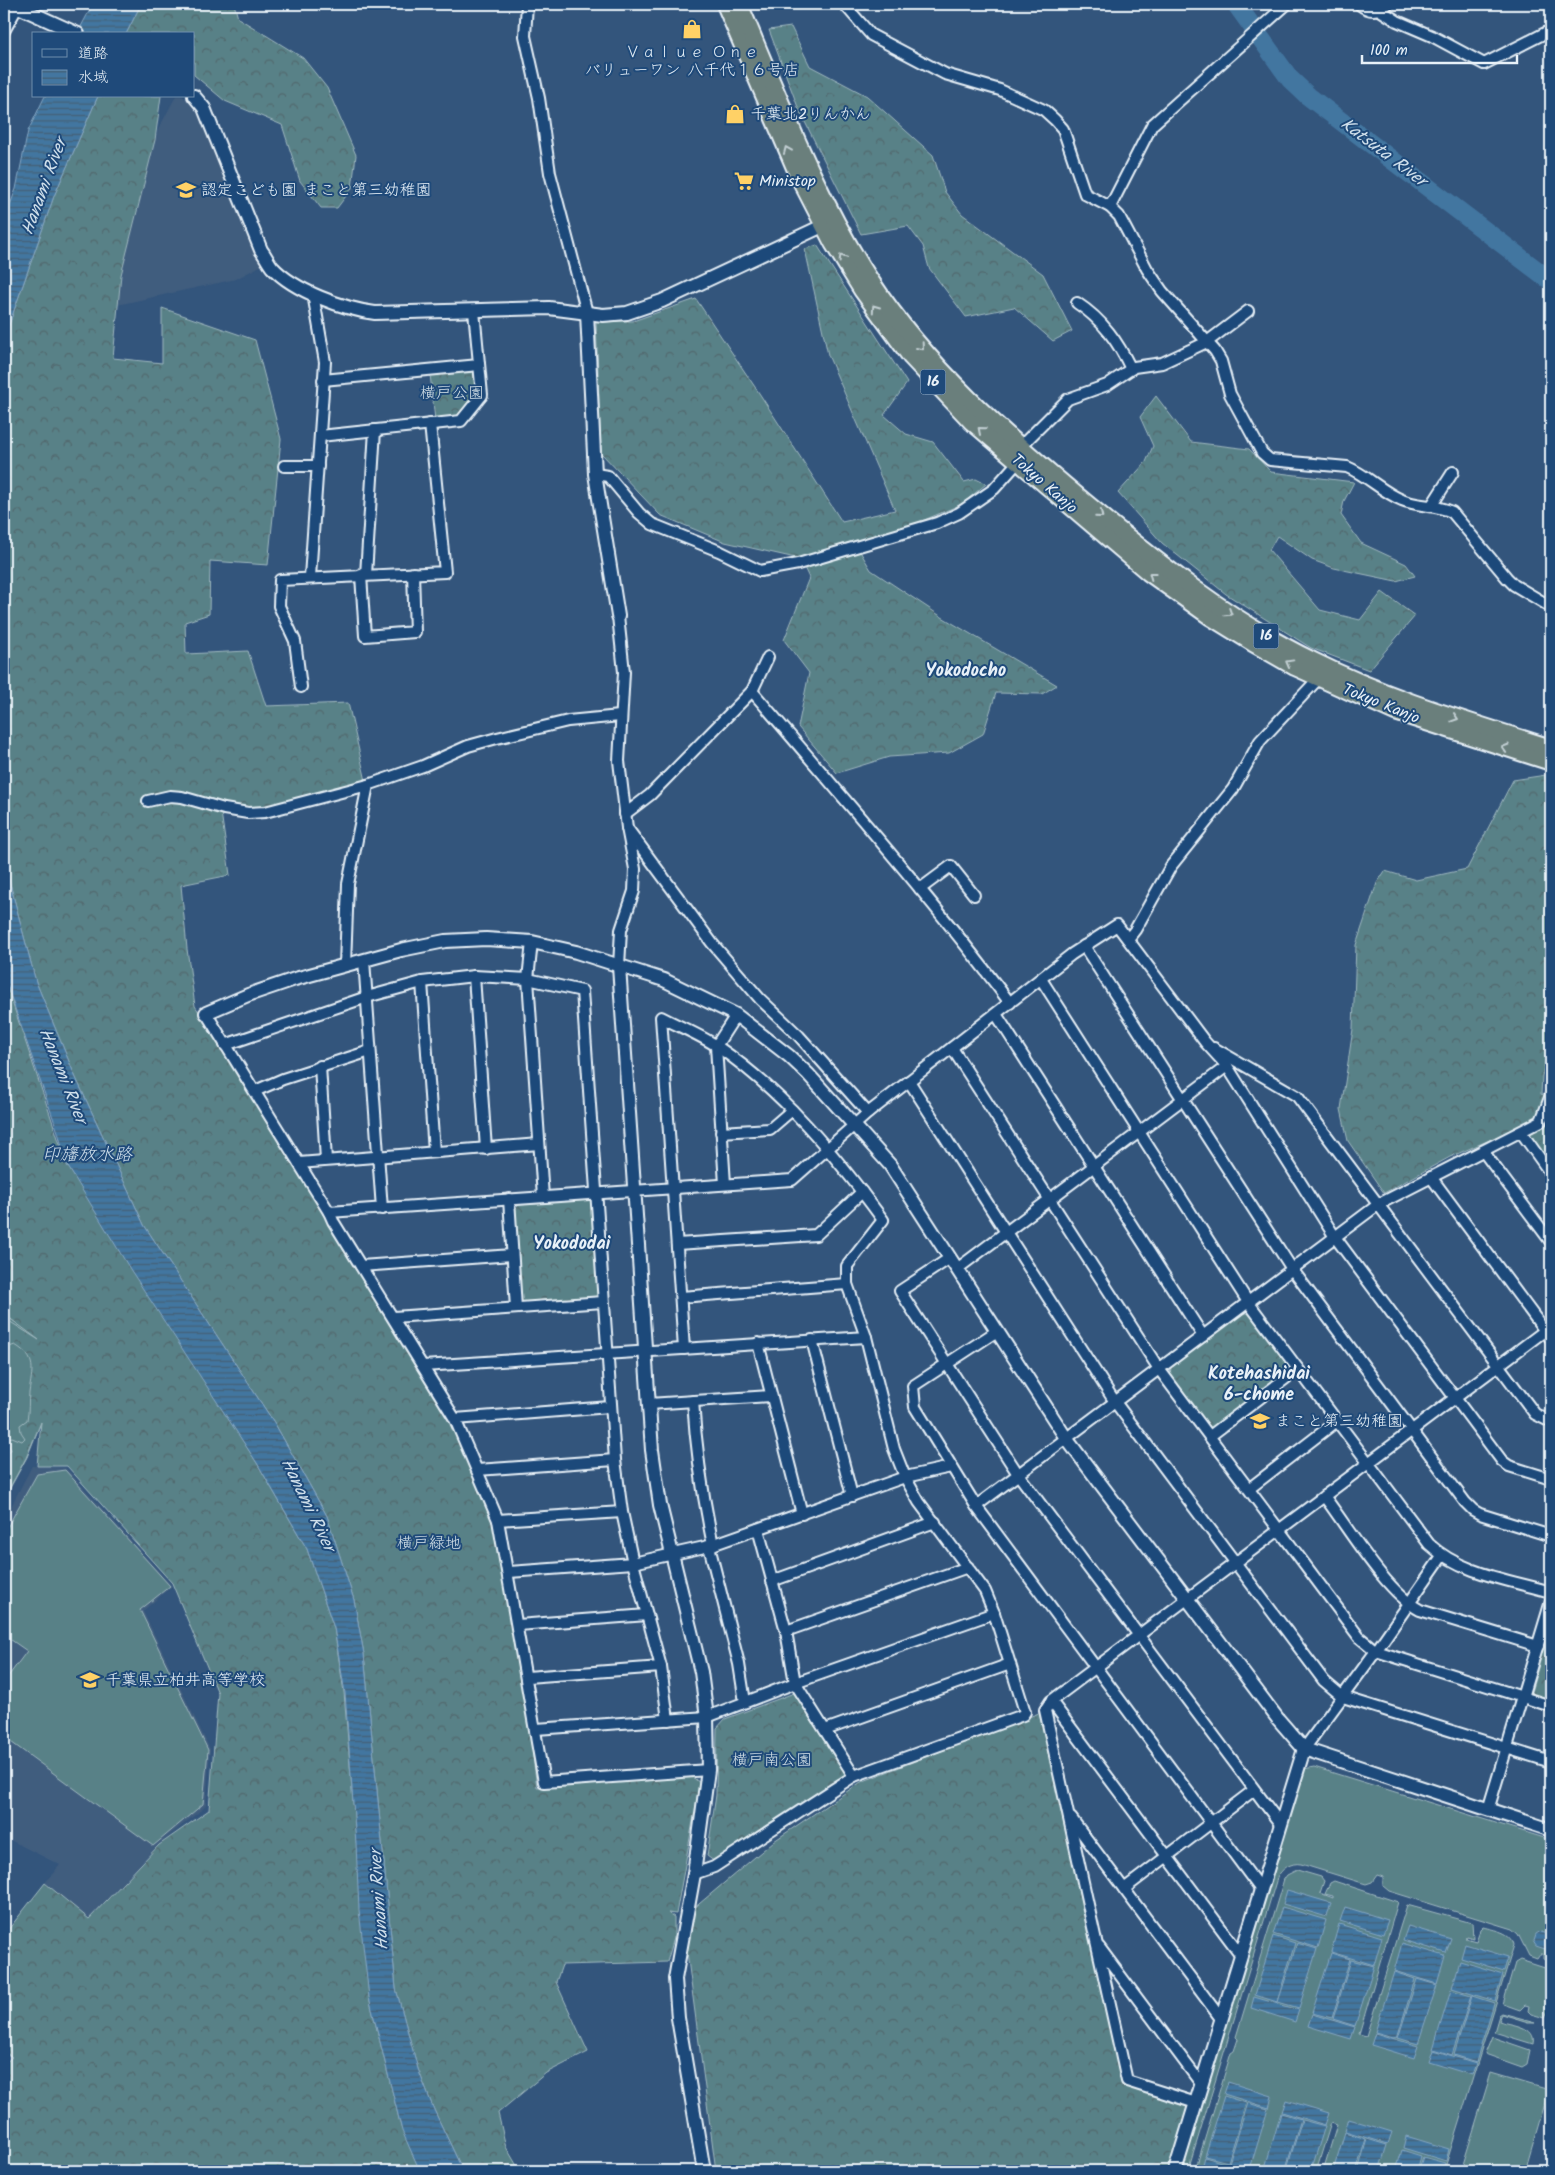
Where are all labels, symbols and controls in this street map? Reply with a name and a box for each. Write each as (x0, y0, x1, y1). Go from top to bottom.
shop icon: Ｖａｌｕｅ Ｏｎｅ バリューワン 八千代１６号店 (681, 18, 703, 40)
legend (32, 32, 195, 98)
scale bar (1362, 32, 1518, 64)
text: 100 m (1370, 39, 1408, 63)
place label: Ｖａｌｕｅ Ｏｎｅ バリューワン 八千代１６号店 (585, 40, 799, 83)
text: 道路 (78, 42, 108, 66)
text: 水域 (78, 66, 108, 90)
place label: 千葉北2りんかん (750, 102, 871, 127)
shop icon: 千葉北2りんかん (724, 103, 746, 125)
water label: Katsuta River (1334, 111, 1435, 198)
water label: Hanami River (14, 131, 77, 239)
one-way arrow (783, 146, 794, 155)
place label: Ministop (759, 169, 816, 194)
supermarket icon: Ministop (733, 170, 755, 192)
place label: 認定こども園 まこと第三幼稚園 (201, 178, 431, 203)
school or university icon: 認定こども園 まこと第三幼稚園 (175, 179, 197, 201)
one-way arrow (839, 255, 849, 264)
one-way arrow (872, 304, 881, 314)
one-way arrow (915, 342, 924, 351)
road number: 16 (920, 370, 946, 394)
park label: 横戸公園 (420, 381, 484, 406)
one-way arrow (978, 427, 987, 436)
street label: Tokyo Kanjo (1005, 448, 1083, 520)
one-way arrow (1094, 509, 1103, 517)
one-way arrow (1148, 572, 1158, 581)
one-way arrow (1224, 606, 1233, 616)
road number: 16 (1254, 624, 1278, 648)
district label: Yokodocho (926, 657, 1006, 686)
one-way arrow (1285, 659, 1294, 669)
street label: Tokyo Kanjo (1339, 677, 1423, 731)
one-way arrow (1450, 713, 1458, 723)
one-way arrow (1501, 743, 1509, 753)
water label: Hanami River (30, 1024, 96, 1132)
water label: 印旛放水路 (42, 1141, 133, 1170)
district label: Yokododai (534, 1230, 611, 1259)
district label: Kotehashidai 6-chome (1208, 1360, 1310, 1410)
place label: まこと第三幼稚園 (1275, 1409, 1403, 1434)
school or university icon: まこと第三幼稚園 (1249, 1410, 1271, 1432)
water label: Hanami River (272, 1453, 344, 1560)
park label: 横戸緑地 (397, 1531, 461, 1556)
place label: 千葉県立柏井高等学校 (105, 1668, 265, 1693)
school or university icon: 千葉県立柏井高等学校 (79, 1669, 101, 1691)
park label: 横戸南公園 (732, 1748, 812, 1773)
water label: Hanami River (362, 1845, 398, 1951)

